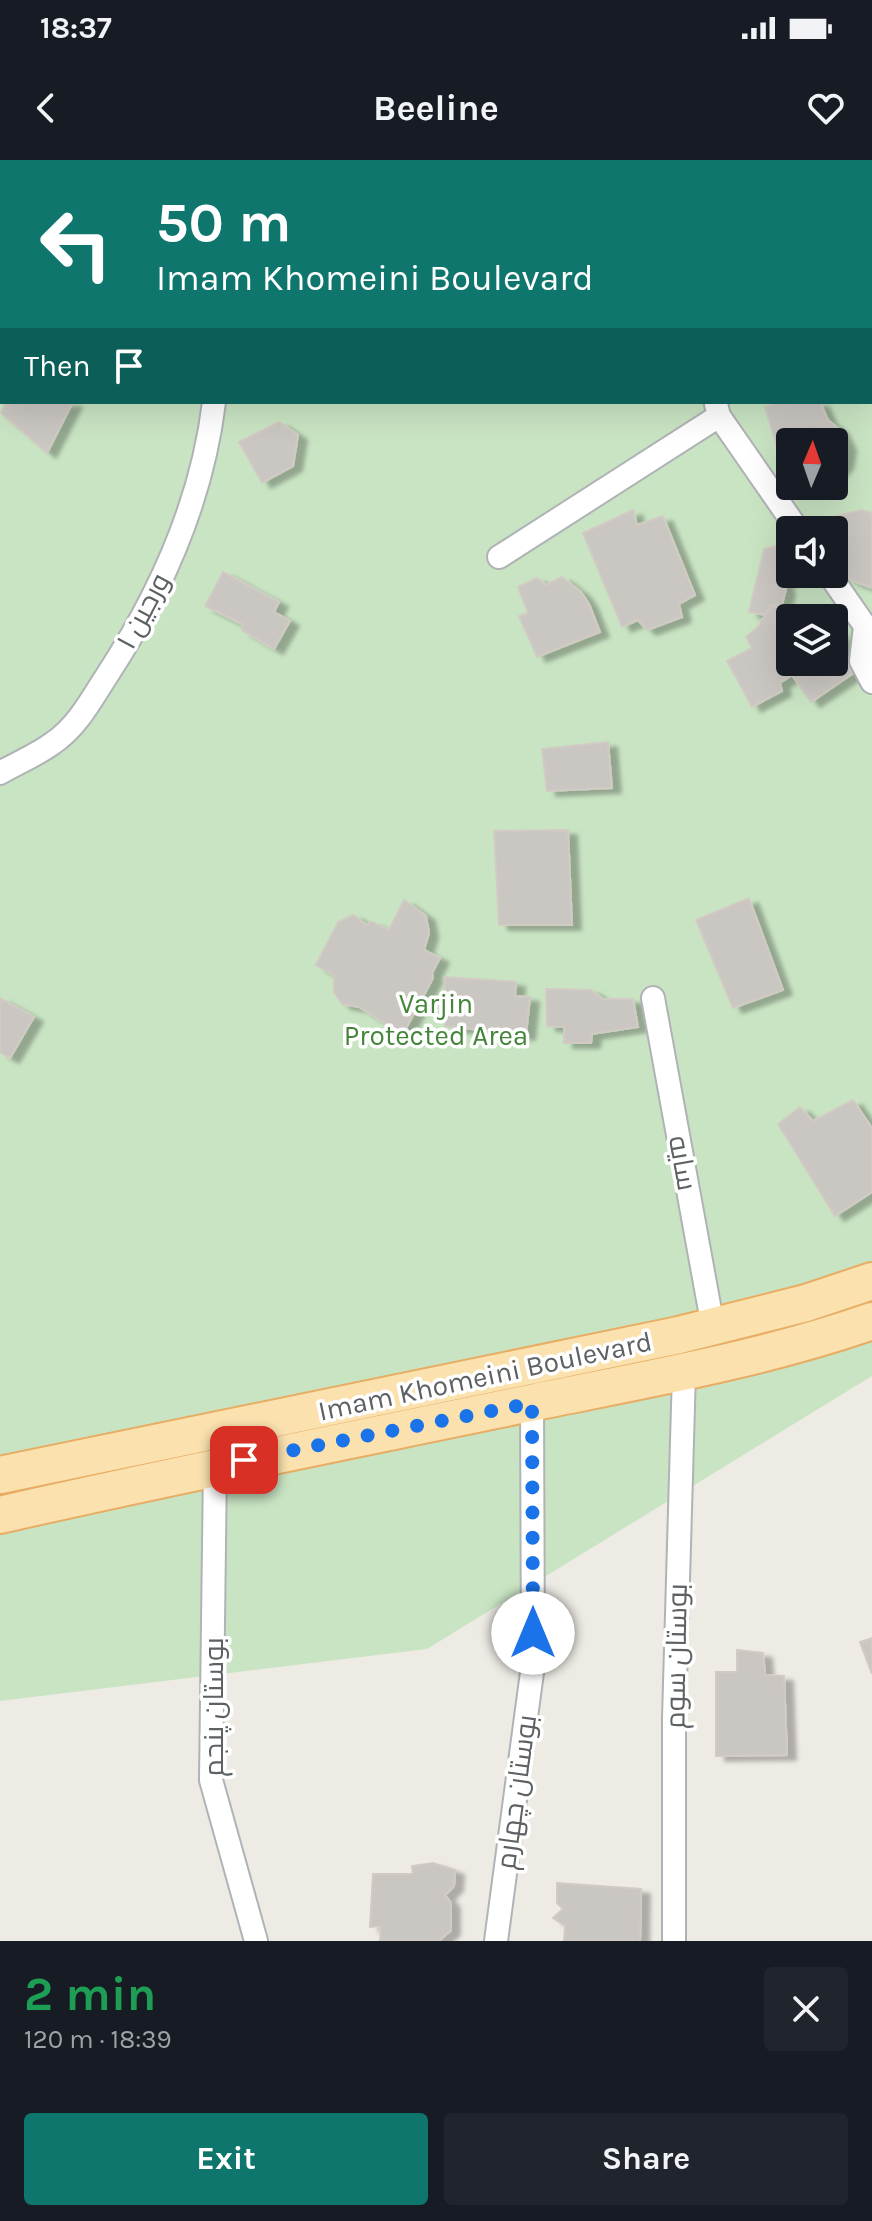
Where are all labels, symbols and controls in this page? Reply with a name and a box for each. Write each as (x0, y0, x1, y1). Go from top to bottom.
text: 18:37 (40, 10, 112, 46)
icon: back (24, 86, 68, 130)
icon: heart (804, 86, 848, 130)
text: Beeline (373, 87, 499, 129)
text: 50 m (156, 190, 291, 255)
icon: left (24, 192, 128, 296)
text: Imam Khomeini Boulevard (156, 257, 594, 299)
icon: arrive (107, 344, 151, 388)
text: Then (24, 348, 91, 384)
north arrow (776, 428, 848, 500)
map controls (776, 428, 848, 676)
button: sound (776, 516, 848, 588)
street label: ورجین ۱ (109, 567, 177, 655)
button: layers (776, 604, 848, 676)
park label: Varjin Protected Area (344, 987, 528, 1052)
street label: سایه (662, 1133, 704, 1193)
street label: Imam Khomeini Boulevard (315, 1324, 655, 1428)
pin (210, 1426, 278, 1494)
icon: arrive (222, 1438, 266, 1482)
street label: بوستان سوم (658, 1583, 697, 1729)
position arrow (491, 1591, 575, 1675)
street label: بوستان پنجم (197, 1637, 233, 1777)
street label: بوستان چهارم (489, 1713, 546, 1872)
text: 2 min (24, 1966, 156, 2022)
button: close (764, 1967, 848, 2051)
text: 120 m · 18:39 (24, 2024, 172, 2055)
button: Exit (24, 2113, 428, 2205)
button: Share (444, 2113, 848, 2205)

